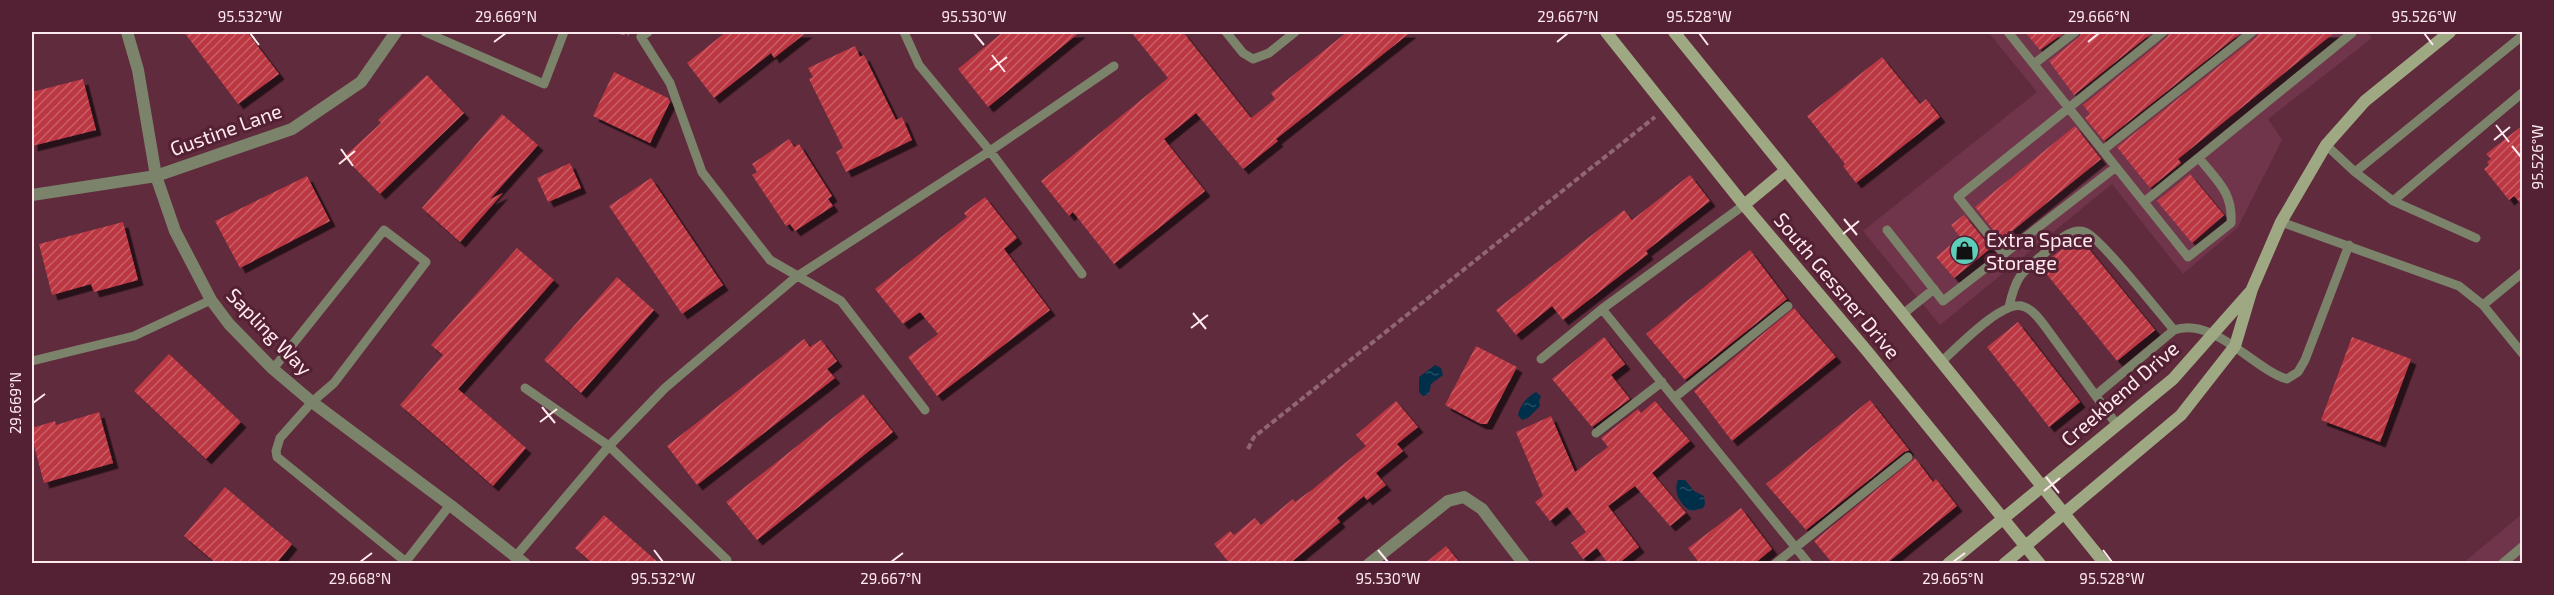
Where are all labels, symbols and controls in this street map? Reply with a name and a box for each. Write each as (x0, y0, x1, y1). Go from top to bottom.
text: 95.532°W (218, 7, 282, 25)
text: 29.669°N (475, 7, 537, 25)
text: 95.530°W (941, 7, 1007, 25)
text: 29.667°N (1537, 7, 1599, 25)
text: 95.528°W (1666, 7, 1732, 25)
text: 29.666°N (2068, 7, 2130, 25)
text: 95.526°W (2392, 7, 2456, 25)
street label: Gustine Lane (167, 98, 285, 160)
text: 95.526°W (2528, 125, 2546, 189)
street label: South Gessner Drive (1770, 207, 1906, 363)
place label: Extra Space Storage (1986, 227, 2093, 274)
shop icon: Extra Space Storage (1949, 235, 1981, 267)
street label: Sapling Way (222, 283, 318, 380)
street label: Creekbend Drive (2056, 336, 2183, 451)
text: 29.669°N (6, 372, 24, 434)
text: 29.668°N (329, 569, 391, 587)
text: 95.532°W (631, 569, 695, 587)
text: 29.667°N (860, 569, 922, 587)
text: 95.530°W (1355, 569, 1421, 587)
text: 29.665°N (1922, 569, 1984, 587)
text: 95.528°W (2079, 569, 2145, 587)

